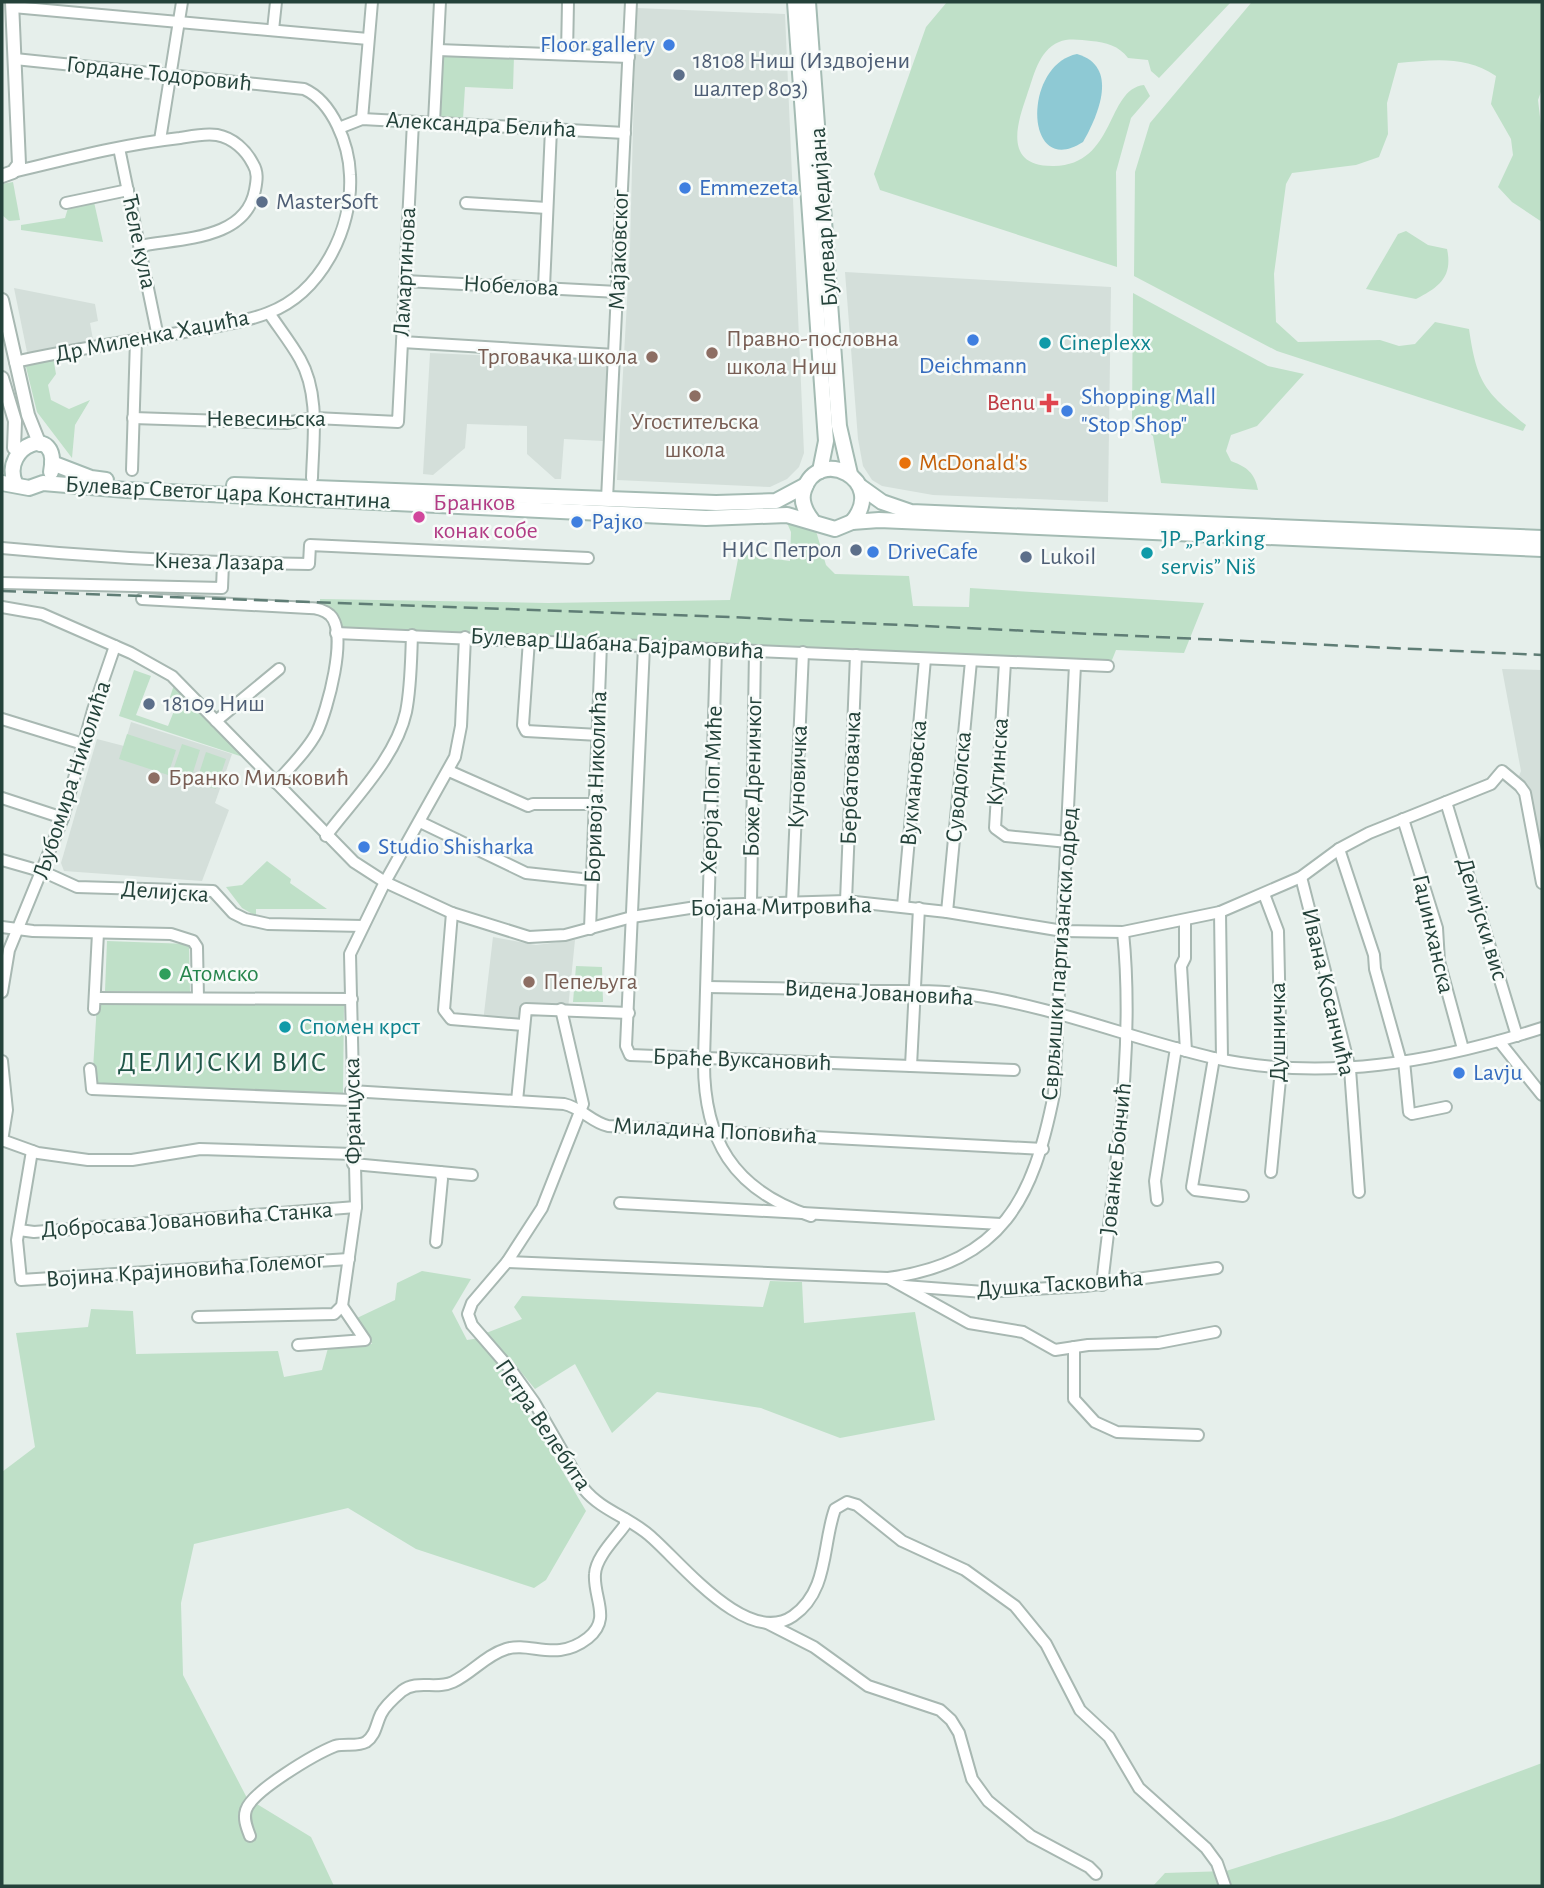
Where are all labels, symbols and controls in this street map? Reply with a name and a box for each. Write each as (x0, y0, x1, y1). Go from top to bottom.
place label: Floor gallery (540, 33, 655, 57)
marker: Floor gallery (661, 37, 677, 53)
place label: 18108 Ниш (Издвојени шалтер 803) (693, 49, 910, 101)
street label: Гордане Тодоровић (65, 52, 253, 96)
marker: 18108 Ниш (Издвојени шалтер 803) (671, 67, 687, 83)
street label: Александра Белића (385, 108, 577, 142)
street label: Булевар Медијана (806, 126, 842, 308)
place label: Emmezeta (699, 176, 799, 200)
marker: Emmezeta (677, 180, 693, 196)
street label: Мајаковског (605, 189, 633, 311)
place label: MasterSoft (276, 190, 378, 214)
street label: Ћеле кула (117, 193, 161, 291)
marker: MasterSoft (254, 194, 270, 210)
street label: Ламартинова (390, 207, 420, 337)
street label: Нобелова (462, 272, 560, 300)
street label: Др Миленка Хаџића (53, 305, 251, 367)
place label: Правно-пословна школа Ниш (726, 327, 899, 379)
place label: Cineplexx (1059, 331, 1151, 355)
marker: Deichmann (965, 332, 981, 348)
marker: Cineplexx (1037, 335, 1053, 351)
place label: Трговачка школа (478, 345, 638, 369)
marker: Правно-пословна школа Ниш (704, 345, 720, 361)
marker: Трговачка школа (644, 349, 660, 365)
place label: Deichmann (919, 354, 1027, 378)
place label: Shopping Mall "Stop Shop" (1081, 385, 1216, 437)
marker: Угоститељска школа (687, 388, 703, 404)
place label: Benu (987, 391, 1035, 415)
marker: Benu (1041, 395, 1057, 411)
marker: Shopping Mall "Stop Shop" (1059, 403, 1075, 419)
street label: Невесињска (206, 407, 326, 431)
place label: Угоститељска школа (631, 410, 759, 462)
place label: McDonald's (919, 451, 1028, 475)
marker: McDonald's (897, 455, 913, 471)
street label: Булевар Светог цара Константина (64, 472, 392, 514)
place label: Бранков конак собе (433, 491, 538, 543)
marker: Бранков конак собе (411, 509, 427, 525)
place label: Рајко (591, 510, 643, 534)
marker: Рајко (569, 514, 585, 530)
place label: JP „Parking servis” Niš (1161, 527, 1265, 579)
place label: НИС Петрол (721, 538, 842, 562)
place label: DriveCafe (887, 540, 978, 564)
marker: НИС Петрол (848, 542, 864, 558)
marker: DriveCafe (865, 544, 881, 560)
place label: Lukoil (1040, 545, 1096, 569)
marker: JP „Parking servis” Niš (1139, 545, 1155, 561)
street label: Кнеза Лазара (154, 549, 284, 575)
marker: Lukoil (1018, 549, 1034, 565)
street label: Булевар Шабана Бајрамовића (469, 624, 765, 664)
street label: Љубомира Николића (29, 678, 115, 882)
street label: Боривоја Николића (581, 690, 611, 884)
place label: 18109 Ниш (163, 692, 265, 716)
marker: 18109 Ниш (141, 696, 157, 712)
street label: Боже Дреничког (740, 696, 766, 857)
street label: Хероја Поп Миће (697, 705, 727, 875)
street label: Бербатовачка (837, 711, 865, 845)
street label: Кутинска (983, 717, 1013, 807)
street label: Вукмановска (897, 719, 931, 847)
street label: Куновичка (784, 725, 812, 829)
street label: Суводолска (942, 730, 976, 844)
place label: Бранко Миљковић (168, 766, 349, 790)
marker: Бранко Миљковић (146, 770, 162, 786)
street label: Сврљишки партизански одред (1038, 806, 1082, 1102)
place label: Studio Shisharka (378, 835, 534, 859)
marker: Studio Shisharka (356, 839, 372, 855)
street label: Делијски вис (1452, 855, 1512, 983)
street label: Гаџинханска (1408, 872, 1458, 996)
street label: Делијска (120, 877, 210, 907)
street label: Бојана Митровића (690, 893, 872, 921)
street label: Ивана Косанчића (1297, 906, 1359, 1078)
place label: Атомско (179, 962, 259, 986)
marker: Атомско (157, 966, 173, 982)
place label: Пепељуга (543, 970, 638, 994)
marker: Пепељуга (521, 974, 537, 990)
street label: Видена Јовановића (784, 976, 974, 1010)
street label: Душничка (1266, 982, 1290, 1082)
place label: Спомен крст (299, 1015, 420, 1039)
marker: Спомен крст (277, 1019, 293, 1035)
street label: Браће Вуксановић (652, 1045, 832, 1075)
district label: ДЕЛИЈСКИ ВИС (118, 1049, 328, 1077)
street label: Француска (340, 1057, 366, 1165)
place label: Lavju (1473, 1061, 1523, 1085)
marker: Lavju (1451, 1065, 1467, 1081)
street label: Јованке Бончић (1096, 1081, 1136, 1237)
street label: Миладина Поповића (612, 1114, 818, 1148)
street label: Добросава Јовановића Станка (40, 1198, 334, 1242)
street label: Војина Крајиновића Големог (45, 1248, 326, 1292)
street label: Душка Тасковића (976, 1266, 1144, 1302)
street label: Петра Велебита (490, 1355, 596, 1495)

